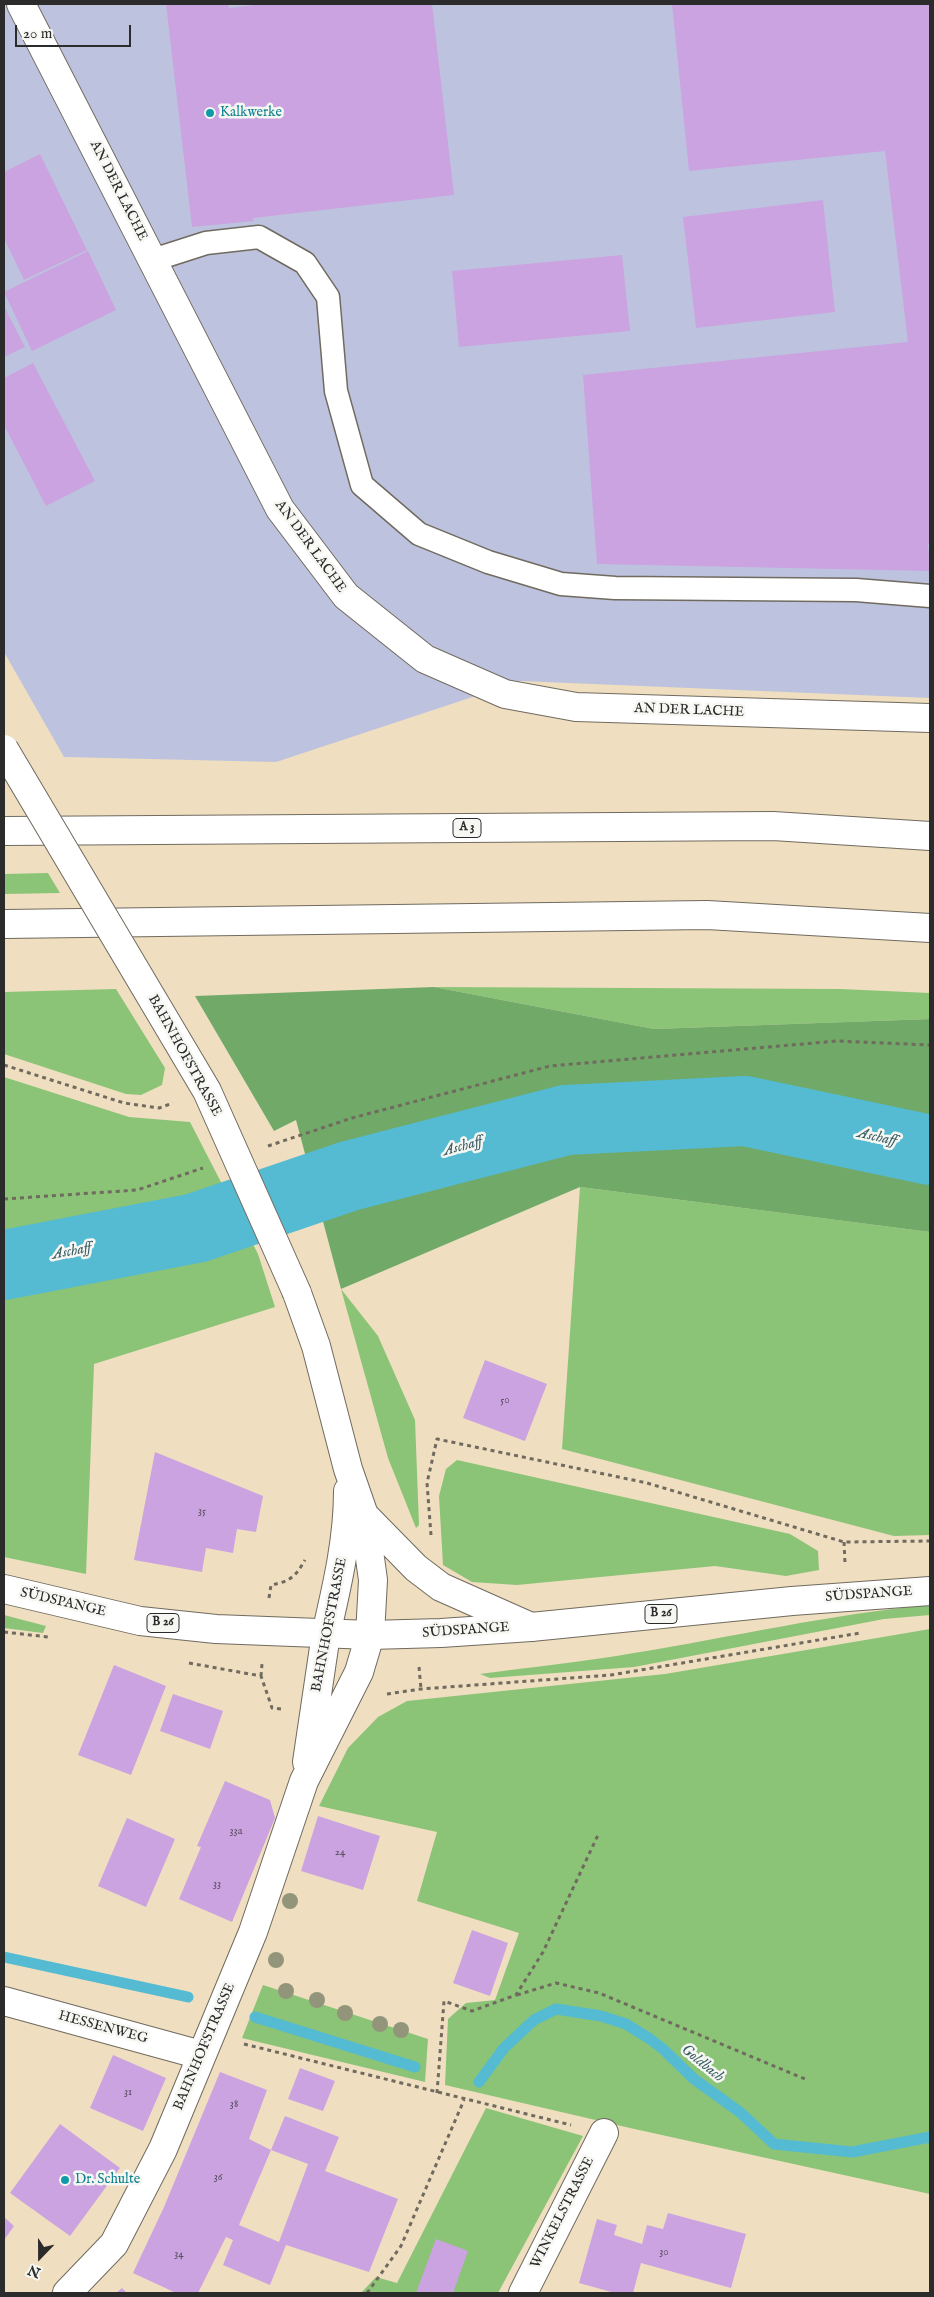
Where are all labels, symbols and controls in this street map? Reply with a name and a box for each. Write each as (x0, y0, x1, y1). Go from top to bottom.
scale bar (18, 15, 134, 47)
text: 20 m (23, 24, 52, 43)
place label: Kalkwerke (220, 105, 282, 121)
marker: Kalkwerke (204, 107, 216, 119)
street label: AN DER LACHE (86, 138, 150, 244)
street label: AN DER LACHE (271, 498, 349, 596)
street label: AN DER LACHE (634, 701, 744, 721)
road number: A 3 (453, 818, 481, 838)
street label: BAHNHOFSTRASSE (144, 992, 224, 1120)
water label: Aschaff (856, 1125, 898, 1151)
water label: Aschaff (441, 1133, 485, 1161)
water label: Aschaff (51, 1239, 93, 1265)
house number: 50 (500, 1394, 510, 1408)
house number: 35 (198, 1505, 206, 1519)
street label: BAHNHOFSTRASSE (309, 1556, 351, 1694)
street label: SÜDSPANGE (825, 1584, 913, 1606)
street label: SÜDSPANGE (19, 1585, 107, 1621)
road number: B 26 (645, 1605, 677, 1624)
road number: B 26 (147, 1614, 179, 1632)
street label: SÜDSPANGE (422, 1620, 510, 1642)
house number: 33a (230, 1825, 242, 1839)
house number: 24 (335, 1846, 345, 1860)
house number: 33 (213, 1878, 221, 1892)
street label: BAHNHOFSTRASSE (171, 1981, 239, 2113)
street label: HESSENWEG (56, 2008, 150, 2048)
water label: Goldbach (677, 2041, 727, 2087)
house number: 31 (124, 2086, 132, 2100)
house number: 38 (230, 2098, 238, 2112)
street label: WINKELSTRASSE (528, 2155, 598, 2271)
house number: 36 (214, 2171, 222, 2185)
place label: Dr. Schulte (75, 2172, 140, 2188)
marker: Dr. Schulte (59, 2174, 71, 2186)
north arrow (15, 2232, 65, 2282)
house number: 30 (659, 2246, 669, 2260)
house number: 34 (174, 2248, 184, 2262)
text: N (25, 2260, 43, 2282)

